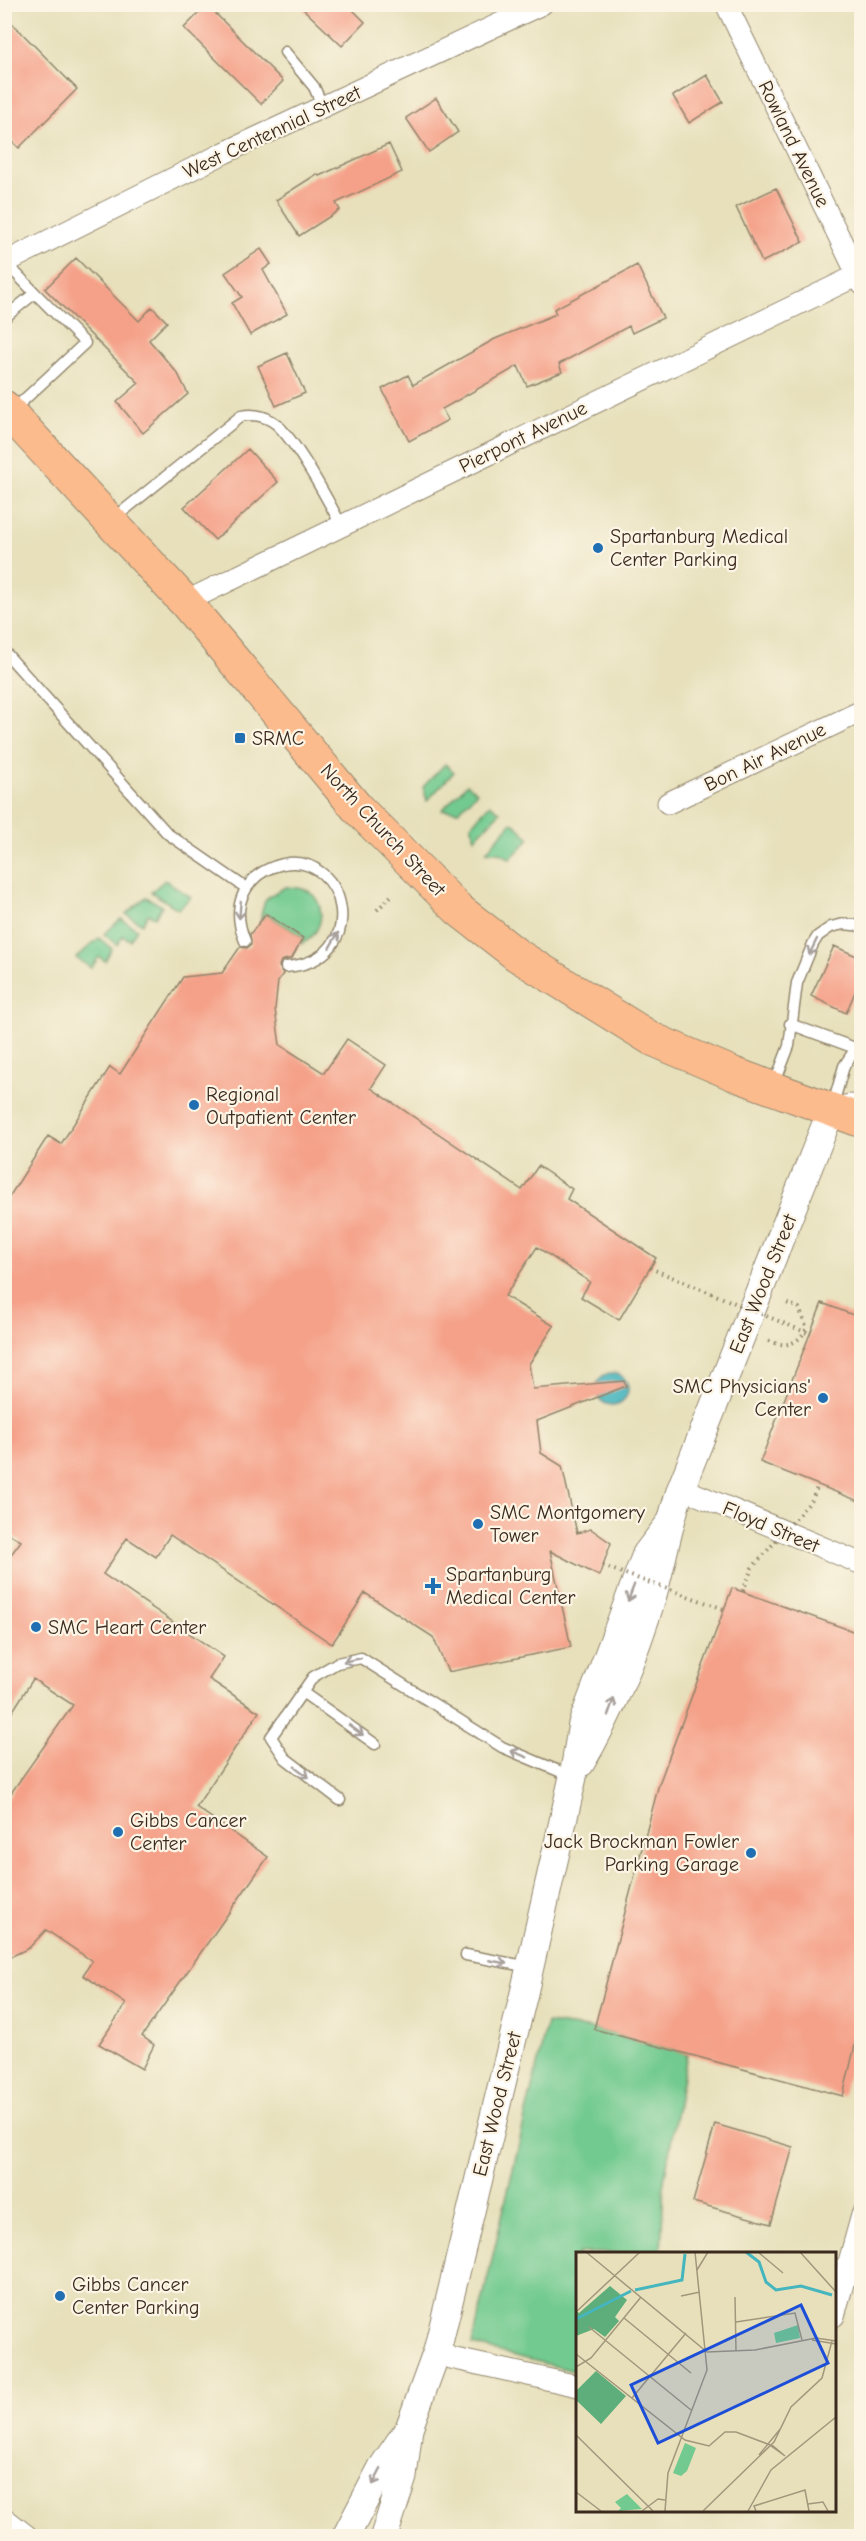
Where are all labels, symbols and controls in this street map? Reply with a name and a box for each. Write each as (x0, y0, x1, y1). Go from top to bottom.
street label: Rowland Avenue (753, 77, 835, 211)
street label: West Centennial Street (180, 80, 366, 183)
street label: Pierpont Avenue (455, 396, 591, 478)
place label: Spartanburg Medical Center Parking (610, 525, 788, 571)
marker: Spartanburg Medical Center Parking (591, 541, 605, 555)
street label: Bon Air Avenue (700, 718, 830, 796)
place label: SRMC (252, 727, 304, 750)
marker: SRMC (233, 731, 247, 745)
street label: North Church Street (316, 759, 451, 902)
one-way arrow (234, 900, 245, 919)
one-way arrow (329, 932, 341, 949)
one-way arrow (806, 937, 818, 955)
place label: Regional Outpatient Center (206, 1083, 356, 1129)
marker: Regional Outpatient Center (187, 1098, 201, 1112)
street label: East Wood Street (725, 1210, 802, 1357)
place label: SMC Physicians' Center (673, 1375, 811, 1421)
marker: SMC Physicians' Center (816, 1391, 830, 1405)
street label: Floyd Street (719, 1496, 824, 1558)
place label: SMC Montgomery Tower (490, 1501, 645, 1547)
marker: SMC Montgomery Tower (471, 1517, 485, 1531)
place label: Spartanburg Medical Center (446, 1563, 575, 1609)
marker: Spartanburg Medical Center (424, 1577, 442, 1595)
one-way arrow (625, 1583, 636, 1602)
place label: SMC Heart Center (48, 1616, 206, 1639)
marker: SMC Heart Center (29, 1620, 43, 1634)
one-way arrow (343, 1655, 362, 1666)
one-way arrow (606, 1698, 617, 1717)
one-way arrow (347, 1724, 363, 1736)
one-way arrow (511, 1747, 529, 1758)
one-way arrow (294, 1765, 310, 1778)
place label: Gibbs Cancer Center (130, 1809, 246, 1855)
marker: Gibbs Cancer Center (111, 1825, 125, 1839)
place label: Jack Brockman Fowler Parking Garage (544, 1830, 739, 1876)
marker: Jack Brockman Fowler Parking Garage (744, 1846, 758, 1860)
one-way arrow (488, 1957, 507, 1968)
street label: East Wood Street (468, 2028, 526, 2179)
inset map (576, 2252, 836, 2511)
place label: Gibbs Cancer Center Parking (72, 2273, 200, 2319)
marker: Gibbs Cancer Center Parking (53, 2289, 67, 2303)
one-way arrow (371, 2468, 383, 2485)

